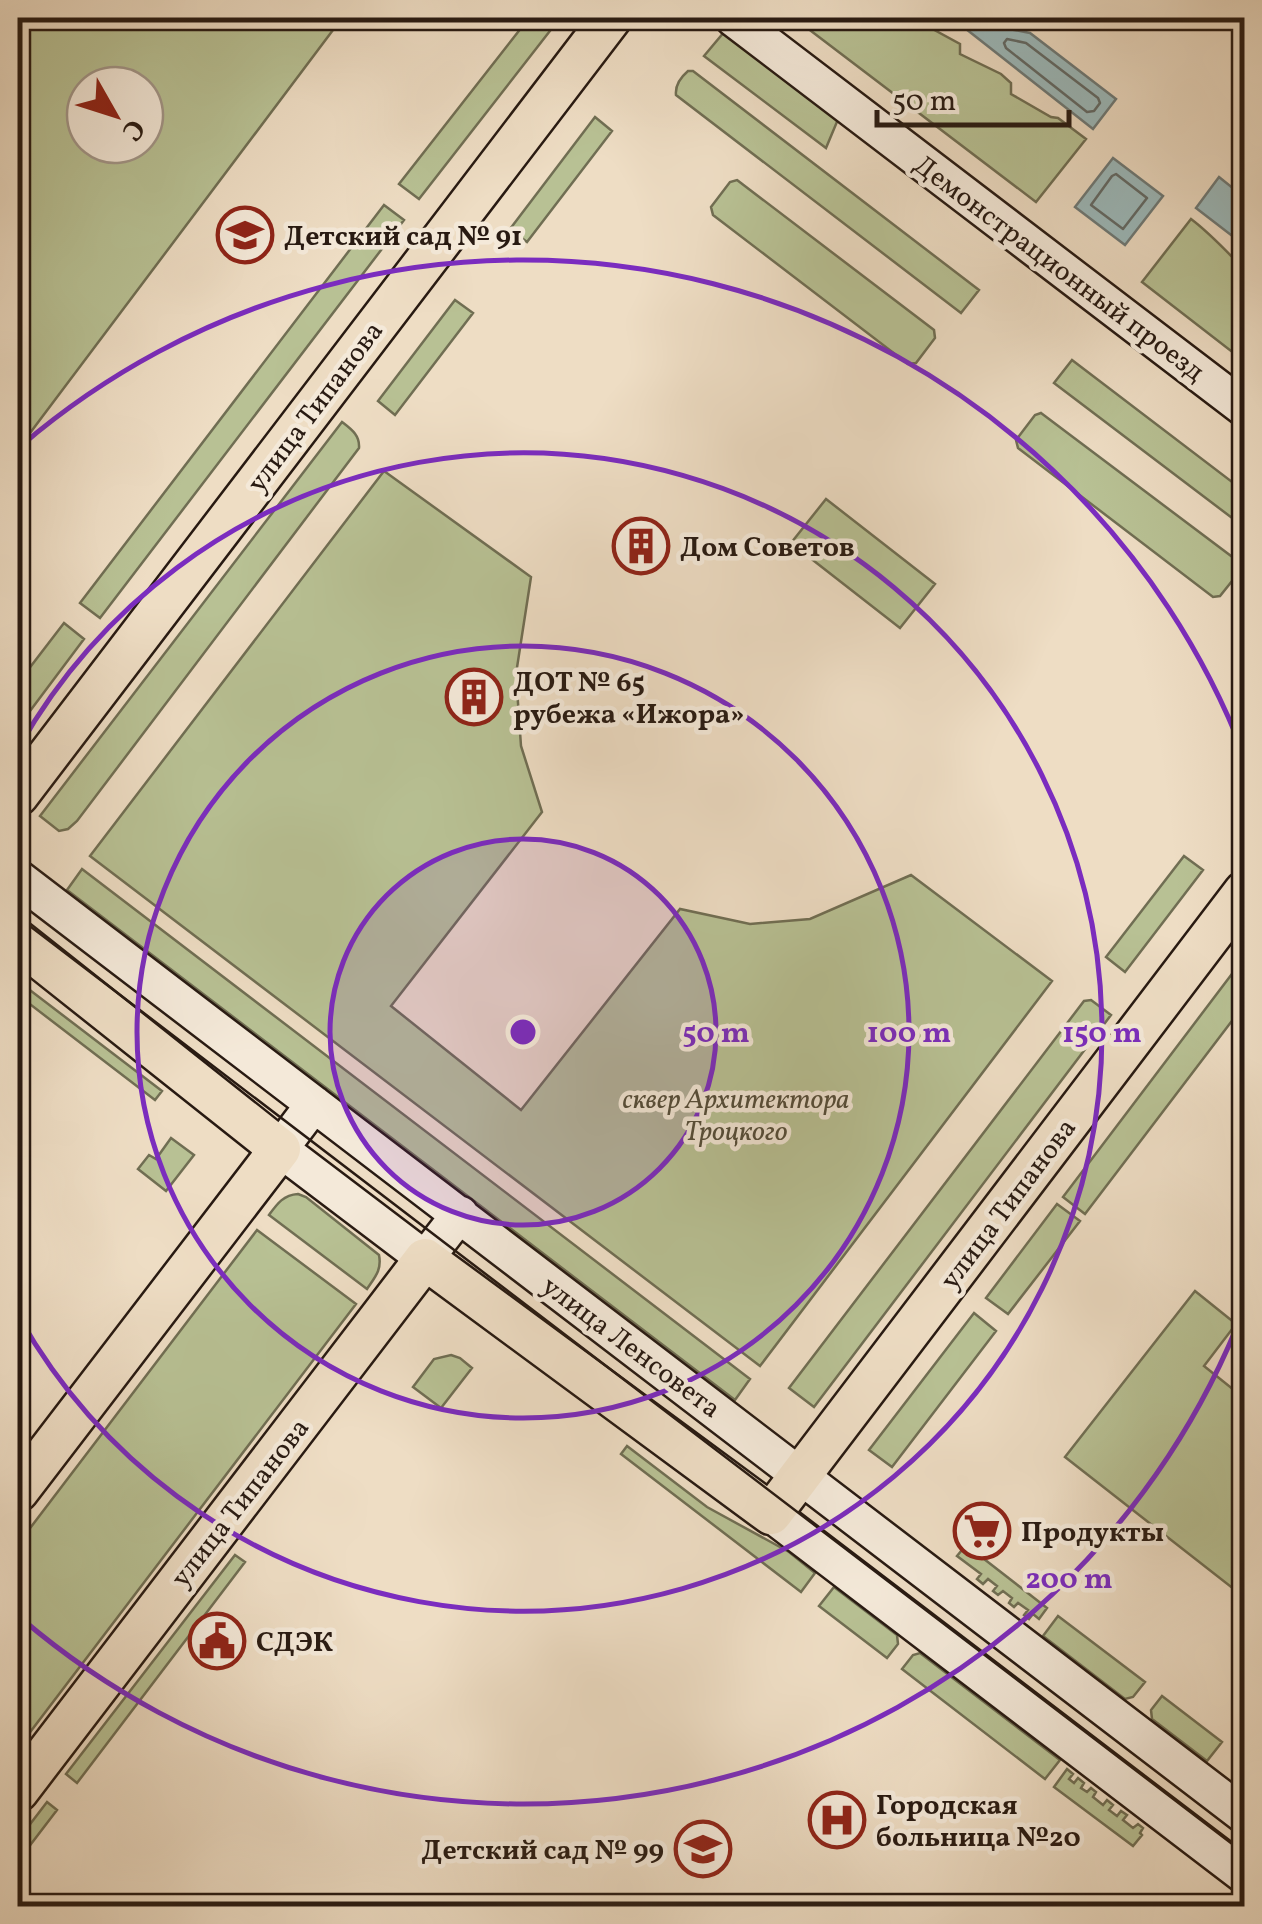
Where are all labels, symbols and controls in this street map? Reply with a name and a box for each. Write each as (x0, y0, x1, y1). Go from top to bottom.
north arrow (65, 65, 165, 165)
scale bar (877, 65, 1070, 127)
text: 50 m (892, 81, 956, 123)
text: С (112, 110, 153, 148)
street label: Демонстрационный проезд (905, 146, 1212, 392)
school or university icon: Детский сад № 91 (215, 205, 275, 265)
place label: Детский сад № 91 (284, 218, 522, 257)
street label: улица Типанова (239, 314, 393, 501)
building icon: Дом Советов (611, 516, 671, 576)
place label: Дом Советов (680, 529, 855, 568)
place label: ДОТ № 65 рубежа «Ижора» (513, 664, 745, 735)
building icon: ДОТ № 65 рубежа «Ижора» (444, 667, 504, 727)
text: 50 m (682, 1013, 750, 1055)
text: 100 m (867, 1013, 951, 1055)
text: 150 m (1062, 1013, 1142, 1055)
centre of rings (505, 1014, 541, 1050)
park label: сквер Архитектора Троцкого (622, 1081, 850, 1152)
street label: улица Типанова (932, 1111, 1086, 1298)
street label: улица Ленсовета (533, 1268, 728, 1428)
street label: улица Типанова (162, 1411, 320, 1596)
supermarket icon: Продукты (952, 1501, 1012, 1561)
place label: Продукты (1021, 1514, 1164, 1553)
text: 200 m (1025, 1559, 1113, 1601)
public building icon: СДЭК (187, 1611, 247, 1671)
place label: СДЭК (256, 1624, 333, 1663)
place label: Городская больница №20 (876, 1787, 1081, 1858)
hospital icon: Городская больница №20 (807, 1790, 867, 1850)
school or university icon: Детский сад № 99 (673, 1819, 733, 1879)
place label: Детский сад № 99 (421, 1832, 664, 1871)

